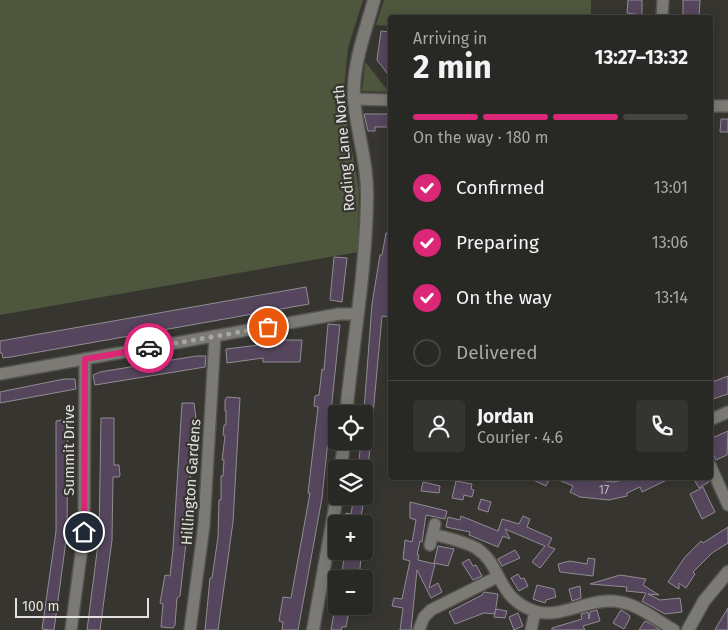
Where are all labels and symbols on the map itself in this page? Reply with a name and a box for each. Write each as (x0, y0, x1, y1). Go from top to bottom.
street label: Roding Lane North (330, 84, 358, 212)
pin (247, 306, 289, 348)
courier (124, 323, 174, 373)
street label: Summit Drive (60, 404, 78, 496)
street label: Hillington Gardens (178, 418, 204, 546)
house number: 17 (599, 483, 609, 497)
pin (63, 511, 105, 553)
scale bar (15, 595, 149, 618)

